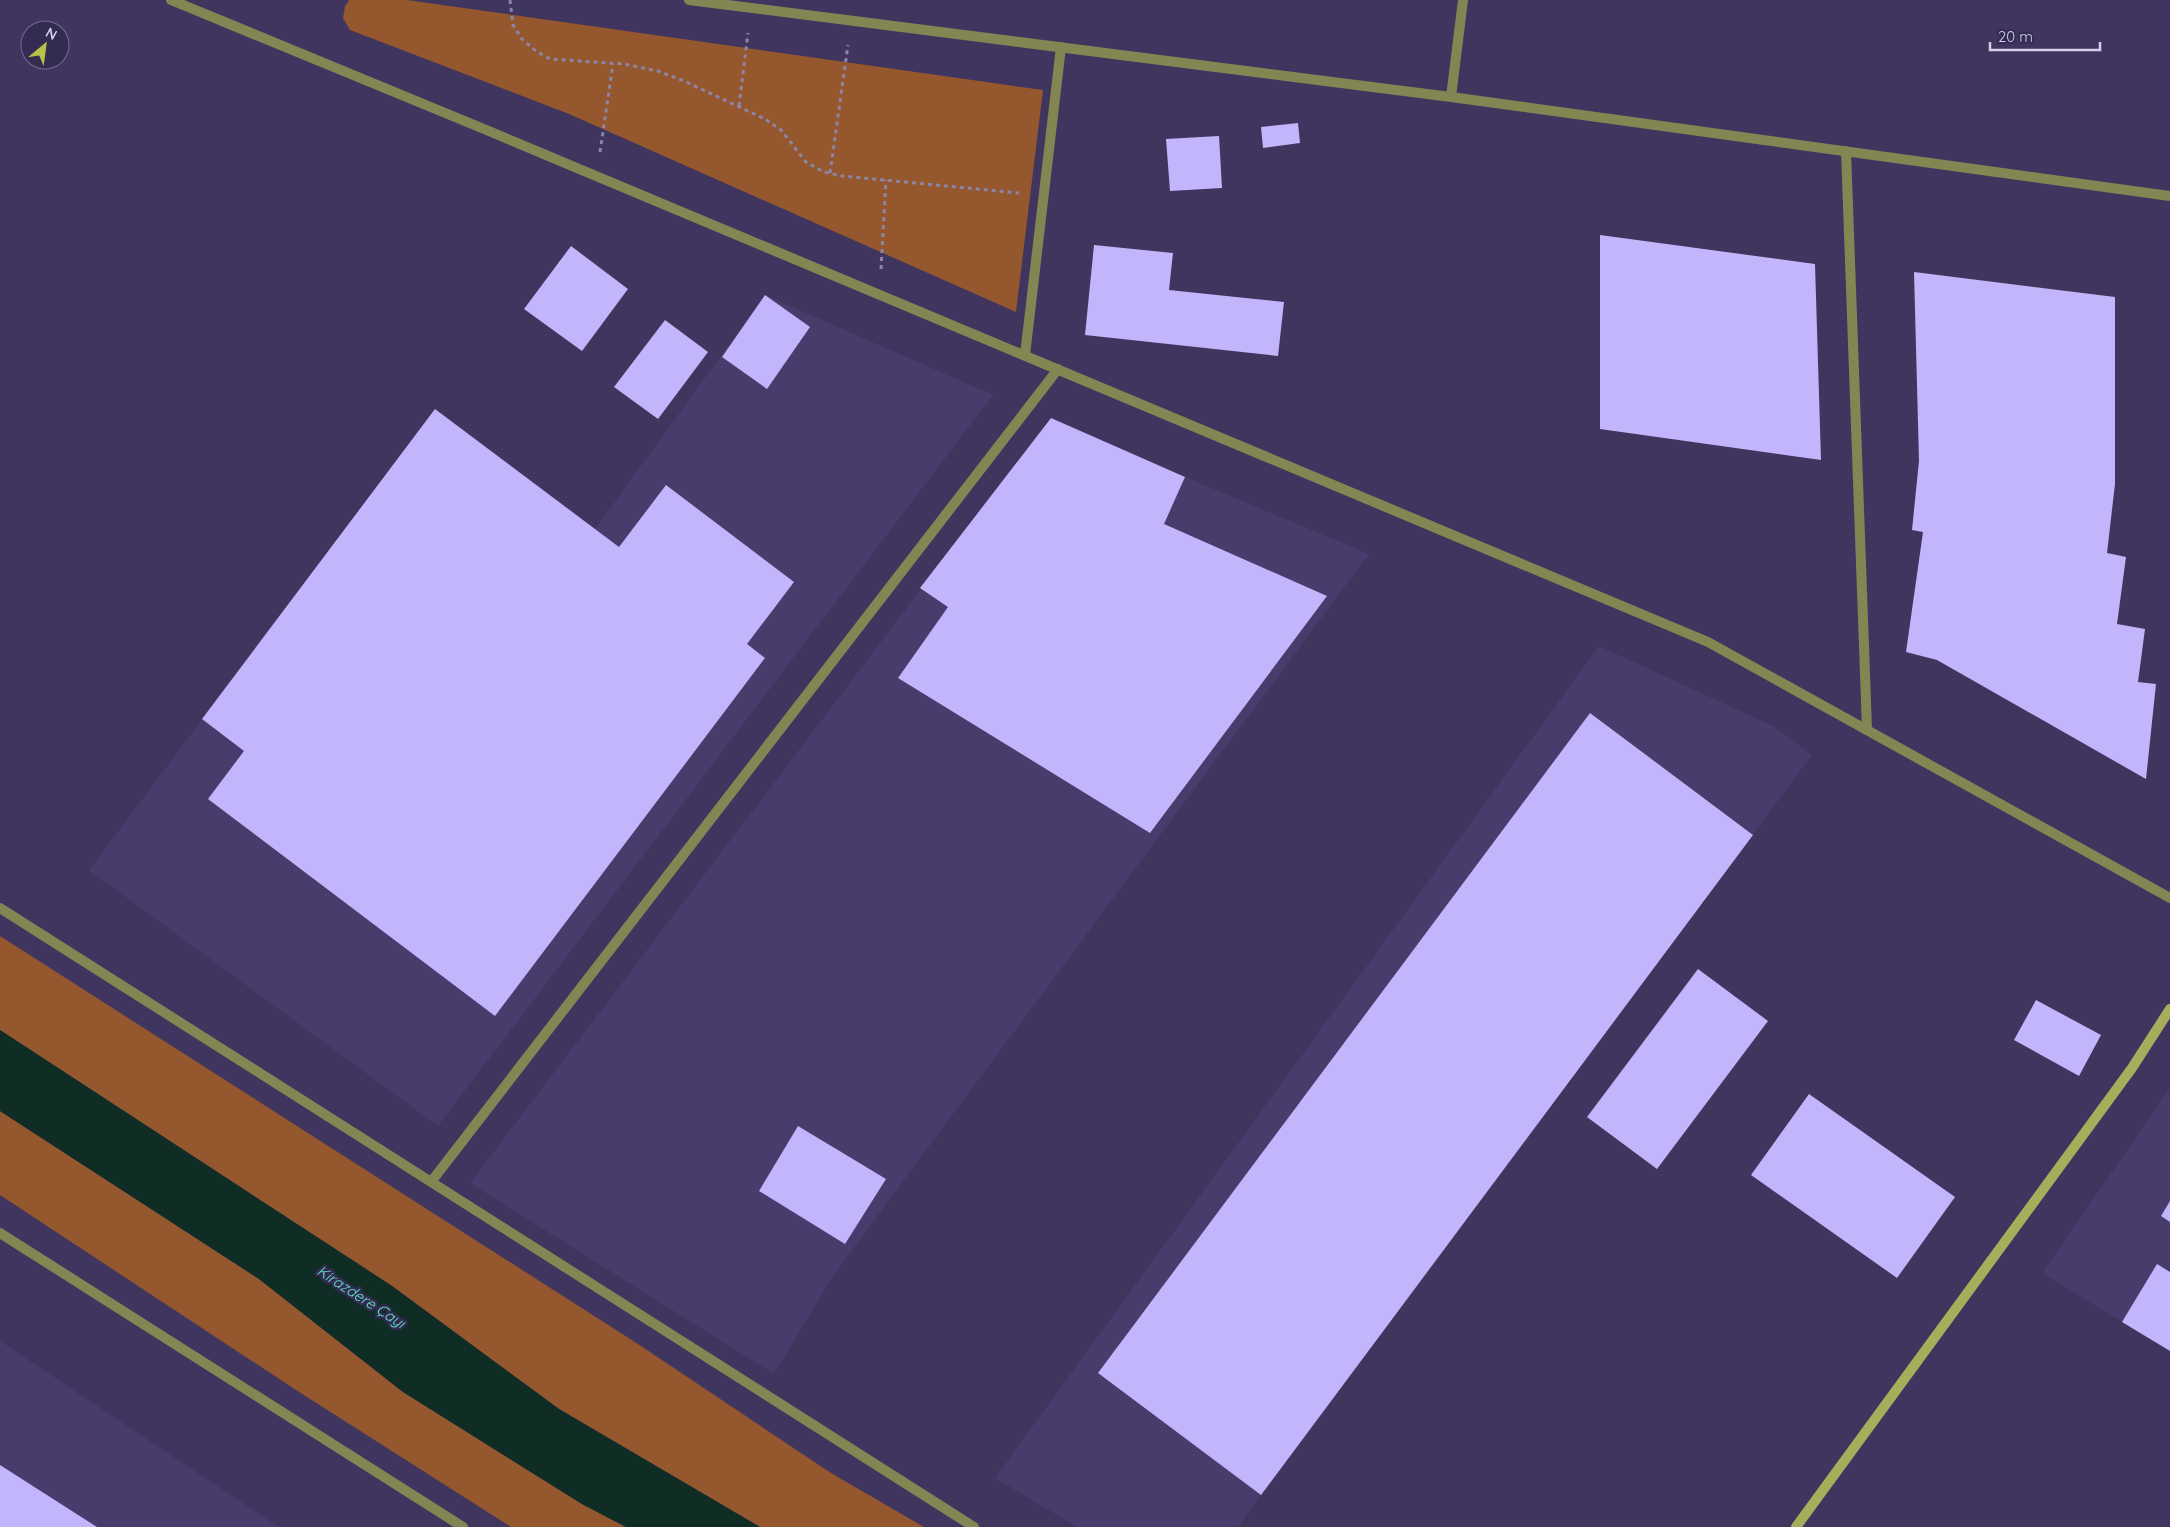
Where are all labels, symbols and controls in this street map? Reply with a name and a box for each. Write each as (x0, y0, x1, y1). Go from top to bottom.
north arrow (20, 20, 70, 70)
scale bar (1990, 20, 2100, 52)
text: N (42, 23, 60, 44)
text: 20 m (1998, 27, 2033, 46)
water label: Kirazdere Çayı (314, 1261, 410, 1333)

